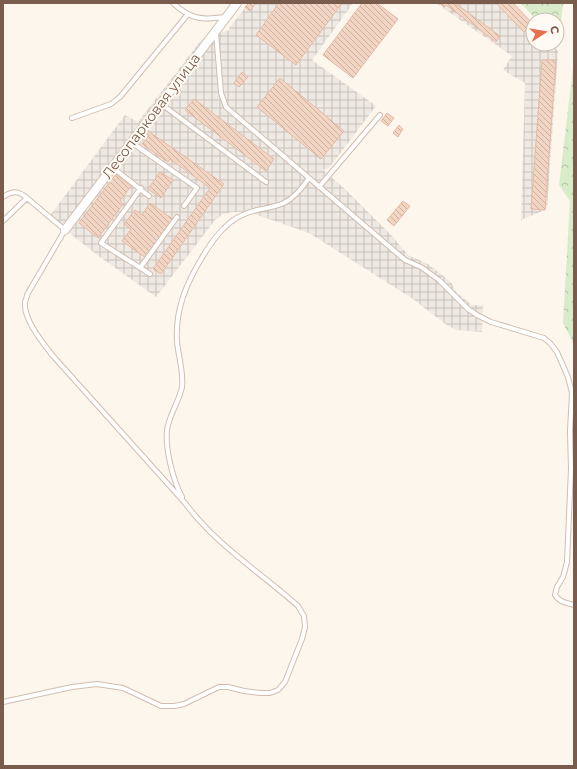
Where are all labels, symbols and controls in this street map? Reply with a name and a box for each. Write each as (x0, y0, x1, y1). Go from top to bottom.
north arrow (525, 12, 565, 52)
text: С (547, 25, 562, 35)
street label: Лесопарковая улица (98, 50, 204, 182)

